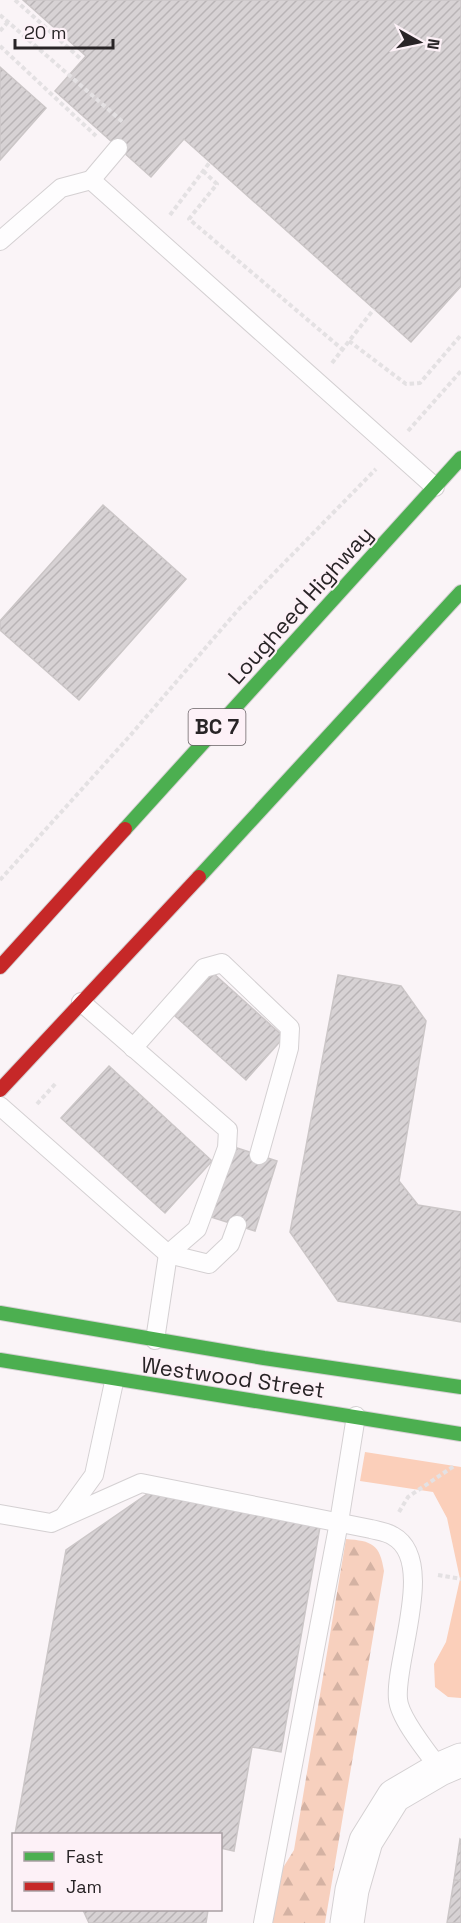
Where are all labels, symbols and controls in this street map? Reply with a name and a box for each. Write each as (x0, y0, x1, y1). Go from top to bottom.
scale bar (15, 12, 112, 50)
north arrow (389, 12, 449, 72)
text: 20 m (24, 21, 67, 44)
text: N (422, 37, 445, 51)
street label: Lougheed Highway (222, 520, 378, 690)
road number: BC 7 (188, 709, 246, 745)
street label: Westwood Street (139, 1350, 327, 1404)
legend (12, 1833, 222, 1911)
text: Fast (66, 1845, 103, 1868)
text: Jam (66, 1875, 102, 1898)

